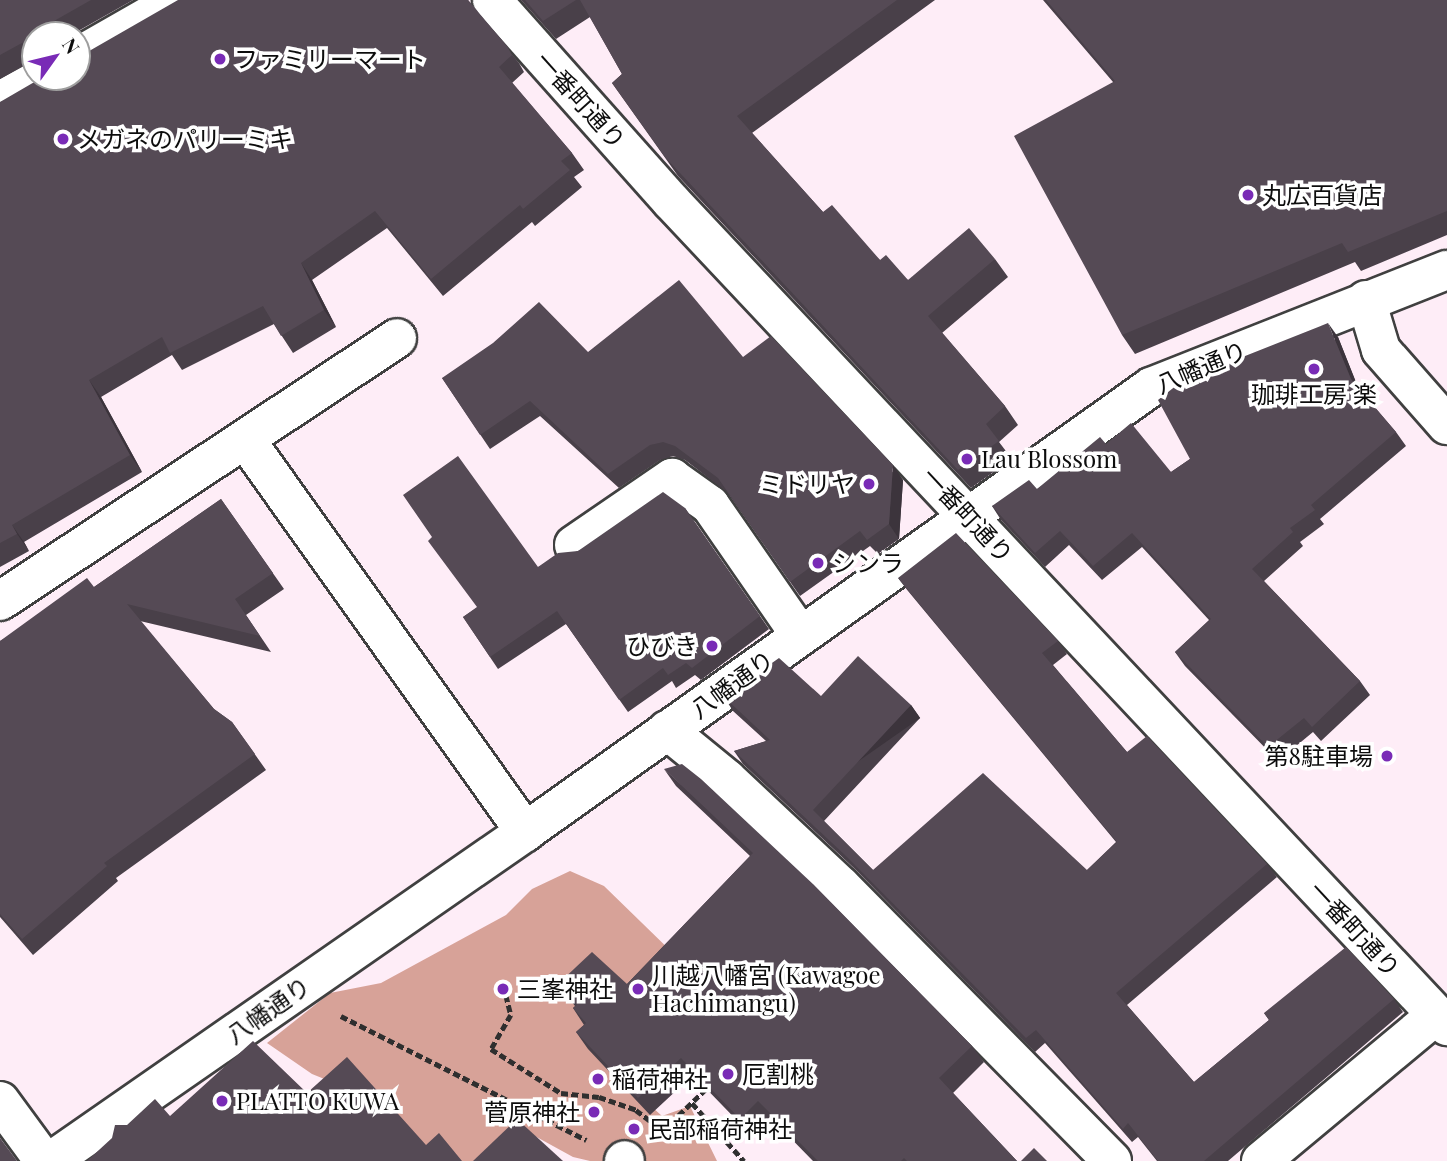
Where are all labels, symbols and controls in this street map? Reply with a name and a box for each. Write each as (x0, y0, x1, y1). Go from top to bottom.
north arrow (21, 21, 91, 91)
text: N (57, 32, 86, 58)
place label: ファミリーマート (234, 45, 426, 73)
street label: 一番町通り (530, 46, 632, 154)
marker: ファミリーマート (212, 51, 228, 67)
place label: メガネのパリーミキ (77, 125, 293, 153)
marker: メガネのパリーミキ (55, 131, 71, 147)
place label: 丸広百貨店 (1262, 181, 1382, 209)
marker: 丸広百貨店 (1240, 187, 1256, 203)
street label: 八幡通り (1151, 335, 1251, 399)
marker: 珈琲工房 楽 (1306, 361, 1322, 377)
place label: 珈琲工房 楽 (1251, 380, 1377, 408)
place label: Lau Blossom (981, 445, 1117, 473)
marker: Lau Blossom (959, 451, 975, 467)
street label: 一番町通り (917, 461, 1019, 569)
place label: ミドリヤ (759, 470, 855, 498)
marker: ミドリヤ (861, 476, 877, 492)
place label: シンラ (832, 549, 904, 577)
marker: シンラ (810, 555, 826, 571)
place label: ひびき (626, 632, 698, 660)
marker: ひびき (704, 638, 720, 654)
street label: 八幡通り (685, 644, 779, 724)
place label: 第8駐車場 (1265, 742, 1373, 770)
marker: 第8駐車場 (1379, 748, 1395, 764)
street label: 一番町通り (1304, 875, 1406, 983)
place label: 川越八幡宮 (Kawagoe Hachimangu) (652, 961, 881, 1017)
street label: 八幡通り (220, 971, 316, 1049)
place label: 三峯神社 (517, 975, 613, 1003)
marker: 三峯神社 (495, 981, 511, 997)
marker: 川越八幡宮 (Kawagoe Hachimangu) (630, 981, 646, 997)
place label: 厄割桃 (742, 1060, 814, 1088)
place label: 稲荷神社 (612, 1065, 708, 1093)
marker: 厄割桃 (720, 1066, 736, 1082)
marker: 稲荷神社 (590, 1071, 606, 1087)
place label: PLATTO KUWA (236, 1087, 399, 1115)
marker: PLATTO KUWA (214, 1093, 230, 1109)
place label: 菅原神社 (484, 1098, 580, 1126)
marker: 菅原神社 (586, 1104, 602, 1120)
place label: 民部稲荷神社 (648, 1115, 792, 1143)
marker: 民部稲荷神社 (626, 1121, 642, 1137)

